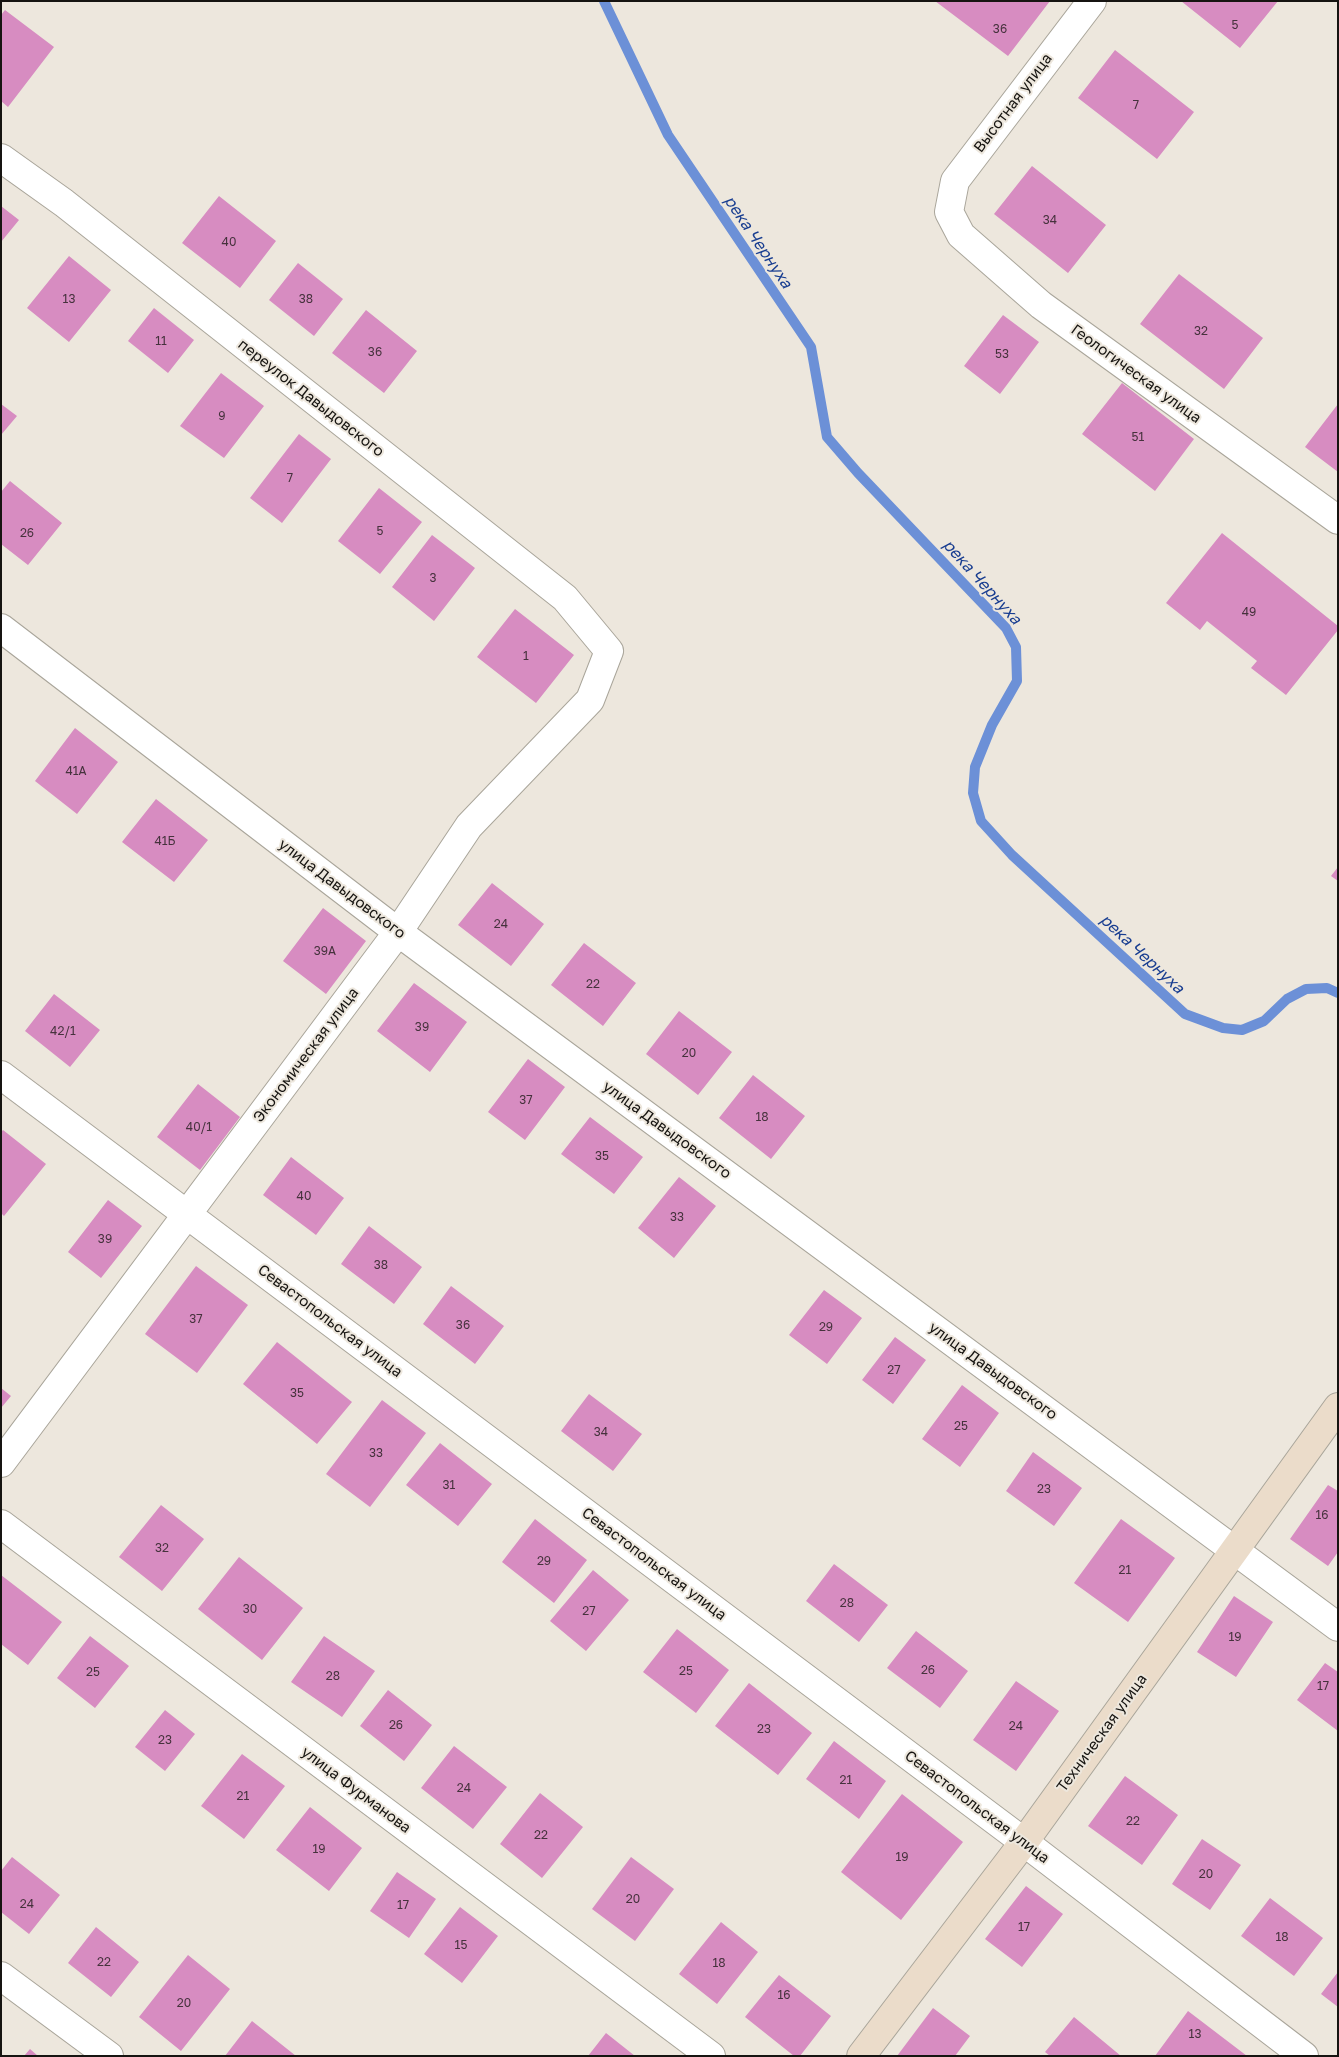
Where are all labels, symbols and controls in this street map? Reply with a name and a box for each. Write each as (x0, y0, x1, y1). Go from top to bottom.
house number: 5 (1232, 18, 1238, 32)
house number: 36 (993, 22, 1007, 36)
street label: Высотная улица (970, 50, 1056, 156)
house number: 7 (1133, 98, 1139, 112)
water label: река Чернуха (720, 192, 796, 292)
house number: 34 (1043, 213, 1057, 227)
house number: 40 (222, 235, 236, 249)
house number: 13 (63, 292, 75, 306)
house number: 38 (299, 292, 313, 306)
street label: Геологическая улица (1067, 321, 1205, 427)
house number: 32 (1194, 324, 1208, 338)
house number: 11 (155, 334, 167, 348)
street label: переулок Давыдовского (234, 335, 388, 461)
house number: 36 (368, 345, 382, 359)
house number: 53 (995, 347, 1009, 361)
house number: 9 (218, 409, 226, 423)
house number: 51 (1132, 430, 1144, 444)
house number: 7 (287, 471, 293, 485)
house number: 5 (377, 524, 383, 538)
house number: 26 (20, 526, 34, 540)
water label: река Чернуха (939, 536, 1025, 628)
house number: 3 (429, 571, 437, 585)
house number: 49 (1242, 605, 1256, 619)
house number: 1 (523, 649, 529, 663)
house number: 41А (65, 764, 87, 778)
house number: 41Б (154, 834, 176, 848)
street label: улица Давыдовского (275, 835, 409, 943)
water label: река Чернуха (1096, 910, 1188, 998)
house number: 24 (494, 917, 508, 931)
house number: 39А (314, 944, 336, 958)
house number: 22 (586, 977, 600, 991)
street label: Экономическая улица (249, 984, 363, 1126)
house number: 39 (415, 1020, 429, 1034)
house number: 42/1 (50, 1024, 76, 1038)
house number: 20 (682, 1046, 696, 1060)
street label: улица Давыдовского (599, 1077, 735, 1183)
house number: 37 (519, 1093, 533, 1107)
house number: 18 (755, 1110, 769, 1124)
house number: 40/1 (186, 1120, 212, 1134)
house number: 35 (595, 1149, 609, 1163)
house number: 40 (297, 1189, 311, 1203)
house number: 33 (670, 1210, 684, 1224)
house number: 39 (98, 1232, 112, 1246)
house number: 38 (374, 1258, 388, 1272)
street label: Севастопольская улица (254, 1261, 406, 1381)
house number: 37 (189, 1312, 203, 1326)
house number: 36 (456, 1318, 470, 1332)
street label: улица Давыдовского (925, 1318, 1061, 1424)
house number: 29 (819, 1320, 833, 1334)
house number: 27 (887, 1363, 901, 1377)
house number: 35 (290, 1386, 304, 1400)
house number: 25 (954, 1419, 968, 1433)
house number: 34 (594, 1425, 608, 1439)
house number: 33 (369, 1446, 383, 1460)
house number: 31 (443, 1478, 455, 1492)
house number: 23 (1037, 1482, 1051, 1496)
street label: Севастопольская улица (578, 1504, 730, 1624)
house number: 16 (1315, 1508, 1329, 1522)
house number: 32 (155, 1541, 169, 1555)
house number: 29 (537, 1554, 551, 1568)
house number: 21 (1119, 1563, 1131, 1577)
house number: 28 (840, 1596, 854, 1610)
house number: 30 (243, 1602, 257, 1616)
house number: 27 (582, 1604, 596, 1618)
house number: 19 (1228, 1630, 1242, 1644)
house number: 26 (921, 1663, 935, 1677)
house number: 25 (679, 1664, 693, 1678)
house number: 25 (86, 1665, 100, 1679)
house number: 28 (326, 1669, 340, 1683)
street label: Техническая улица (1053, 1671, 1151, 1795)
house number: 17 (1317, 1679, 1329, 1693)
house number: 26 (389, 1718, 403, 1732)
house number: 24 (1009, 1719, 1023, 1733)
house number: 23 (757, 1722, 771, 1736)
house number: 23 (158, 1733, 172, 1747)
street label: улица Фурманова (298, 1743, 414, 1837)
street label: Севастопольская улица (901, 1747, 1053, 1867)
house number: 21 (840, 1773, 852, 1787)
house number: 24 (457, 1781, 471, 1795)
house number: 21 (237, 1789, 249, 1803)
house number: 22 (1126, 1814, 1140, 1828)
house number: 22 (534, 1828, 548, 1842)
house number: 19 (312, 1842, 326, 1856)
house number: 19 (895, 1850, 909, 1864)
house number: 20 (1199, 1867, 1213, 1881)
house number: 20 (626, 1892, 640, 1906)
house number: 24 (20, 1897, 34, 1911)
house number: 17 (397, 1898, 409, 1912)
house number: 17 (1018, 1920, 1030, 1934)
house number: 18 (1275, 1930, 1289, 1944)
house number: 15 (455, 1938, 467, 1952)
house number: 22 (97, 1955, 111, 1969)
house number: 18 (712, 1956, 726, 1970)
house number: 16 (777, 1988, 791, 2002)
house number: 20 (177, 1996, 191, 2010)
house number: 13 (1189, 2027, 1201, 2041)

